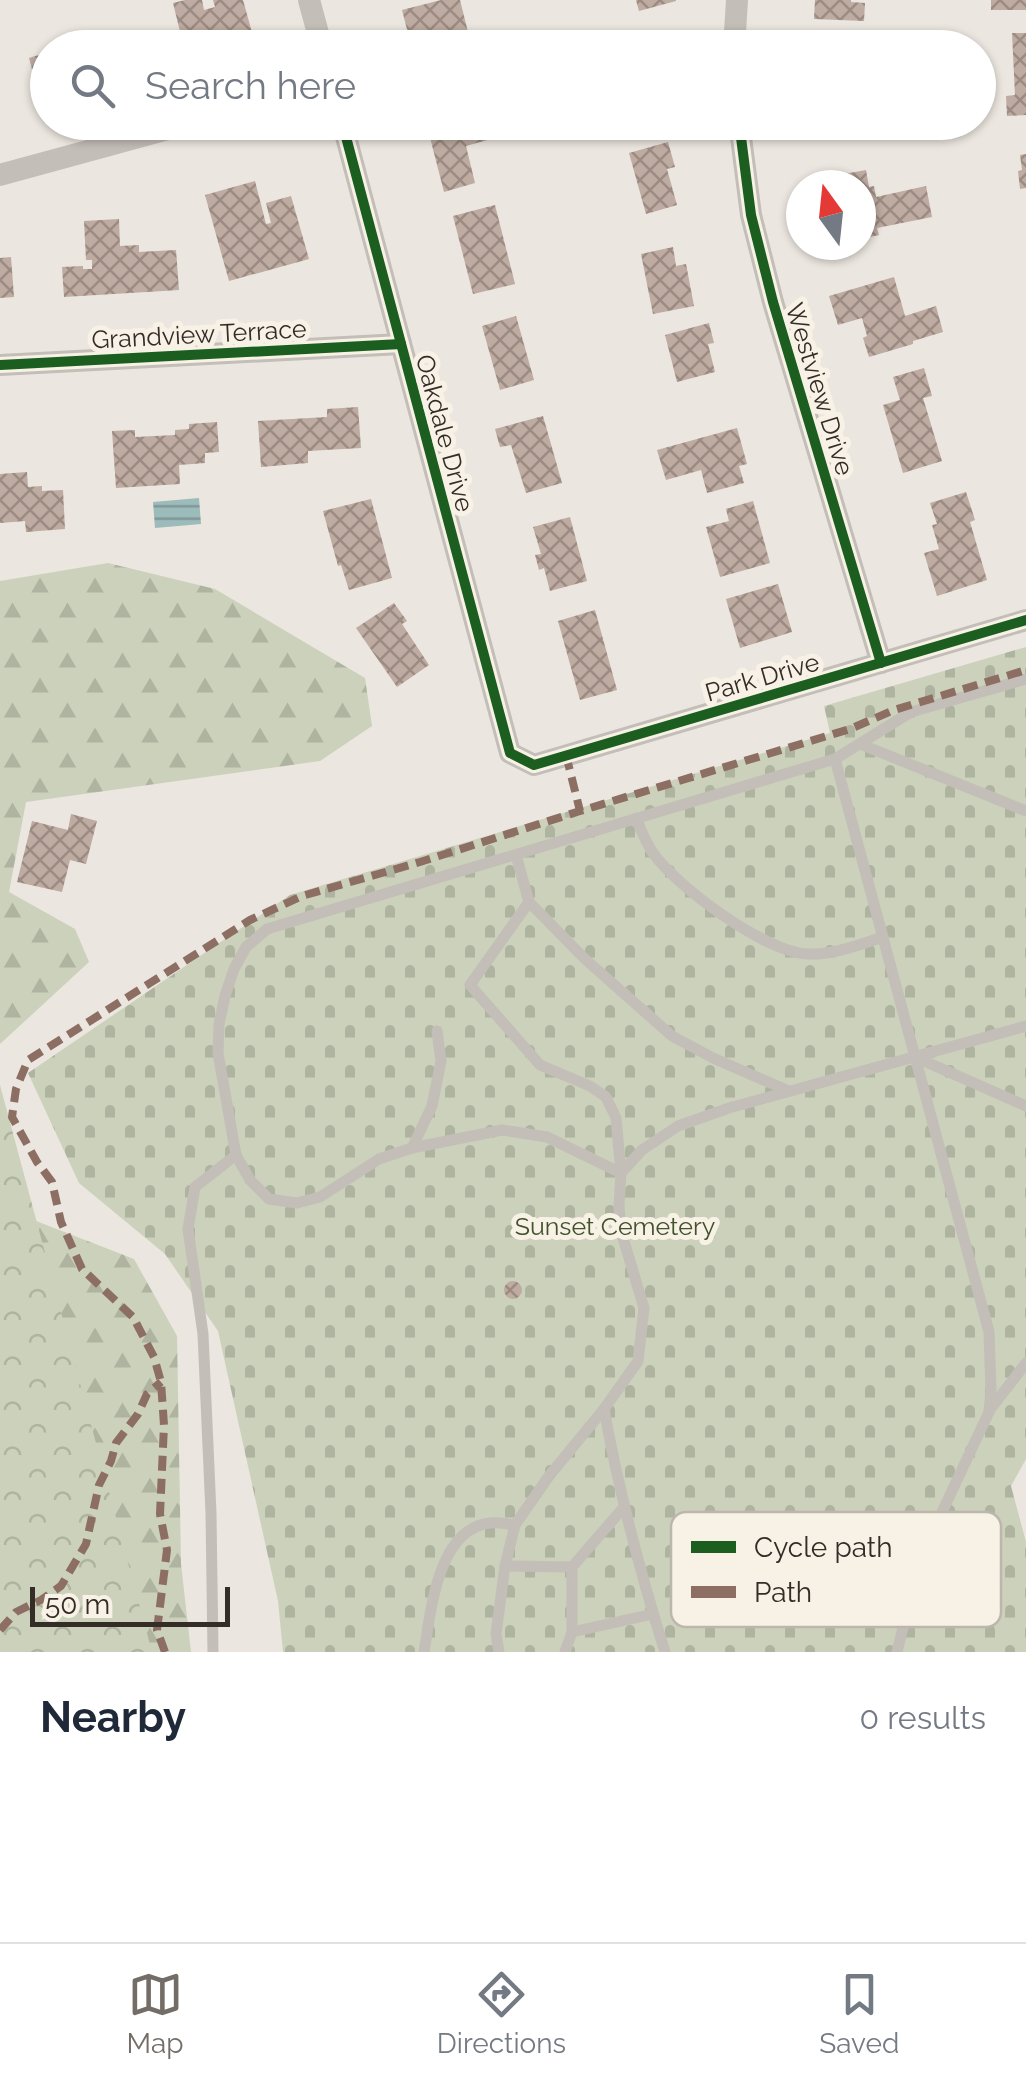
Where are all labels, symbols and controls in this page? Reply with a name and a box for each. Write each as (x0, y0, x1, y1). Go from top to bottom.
search box (30, 30, 996, 140)
icon: search (65, 58, 120, 113)
text: Search here (145, 63, 356, 108)
north arrow (786, 170, 876, 260)
street label: Westview Drive (780, 299, 860, 479)
street label: Grandview Terrace (91, 313, 307, 355)
street label: Oakdale Drive (410, 351, 480, 515)
street label: Park Drive (702, 646, 822, 708)
park label: Sunset Cemetery (515, 1211, 716, 1241)
legend (671, 1512, 1001, 1627)
text: Cycle path (754, 1531, 893, 1564)
text: Path (754, 1576, 812, 1609)
scale bar (30, 1582, 230, 1626)
text: 50 m (45, 1588, 110, 1621)
text: Nearby (40, 1693, 186, 1742)
text: 0 results (859, 1699, 986, 1736)
tab: Map (127, 1967, 184, 2060)
tab: Directions (437, 1967, 566, 2060)
tab: Saved (819, 1967, 899, 2060)

